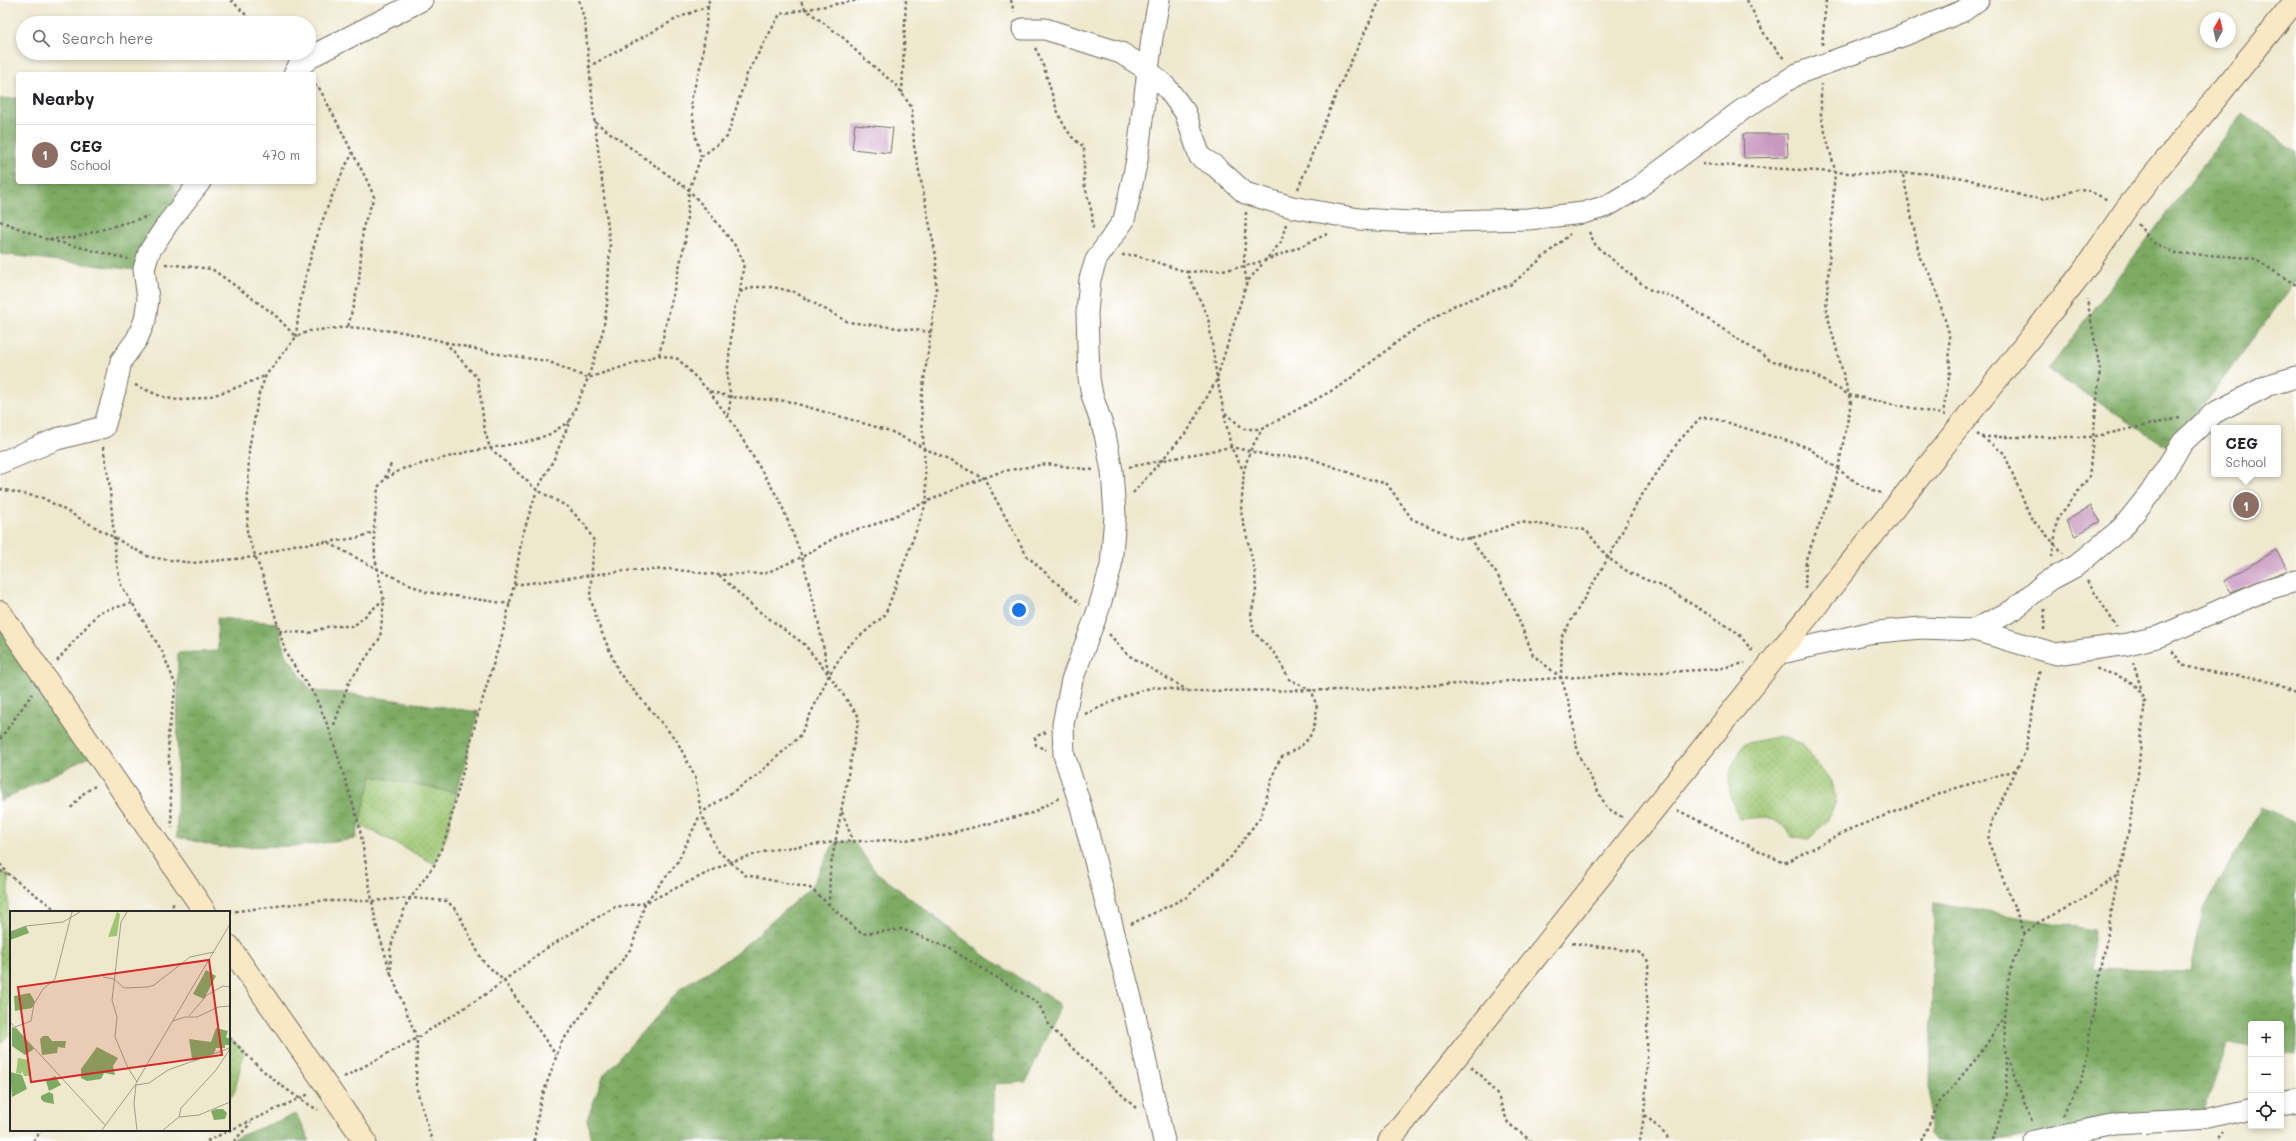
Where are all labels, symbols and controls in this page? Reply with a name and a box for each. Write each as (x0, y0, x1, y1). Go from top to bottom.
north arrow (2200, 12, 2236, 48)
search box (16, 16, 316, 60)
icon: search (30, 27, 52, 49)
text: Search here (62, 28, 153, 48)
text: Nearby (32, 87, 94, 109)
text: CEG (70, 136, 102, 156)
text: 1 (42, 146, 48, 163)
text: 470 m (263, 146, 300, 163)
text: School (70, 156, 111, 173)
popup (2211, 425, 2281, 477)
text: CEG (2226, 433, 2258, 453)
text: School (2226, 453, 2266, 470)
pin: 1 (2233, 490, 2259, 520)
your location (1009, 600, 1029, 620)
inset map (10, 911, 230, 1131)
map controls (2248, 1021, 2284, 1129)
button: + (2248, 1021, 2284, 1057)
button: − (2248, 1057, 2284, 1093)
button: locate (2248, 1093, 2284, 1129)

